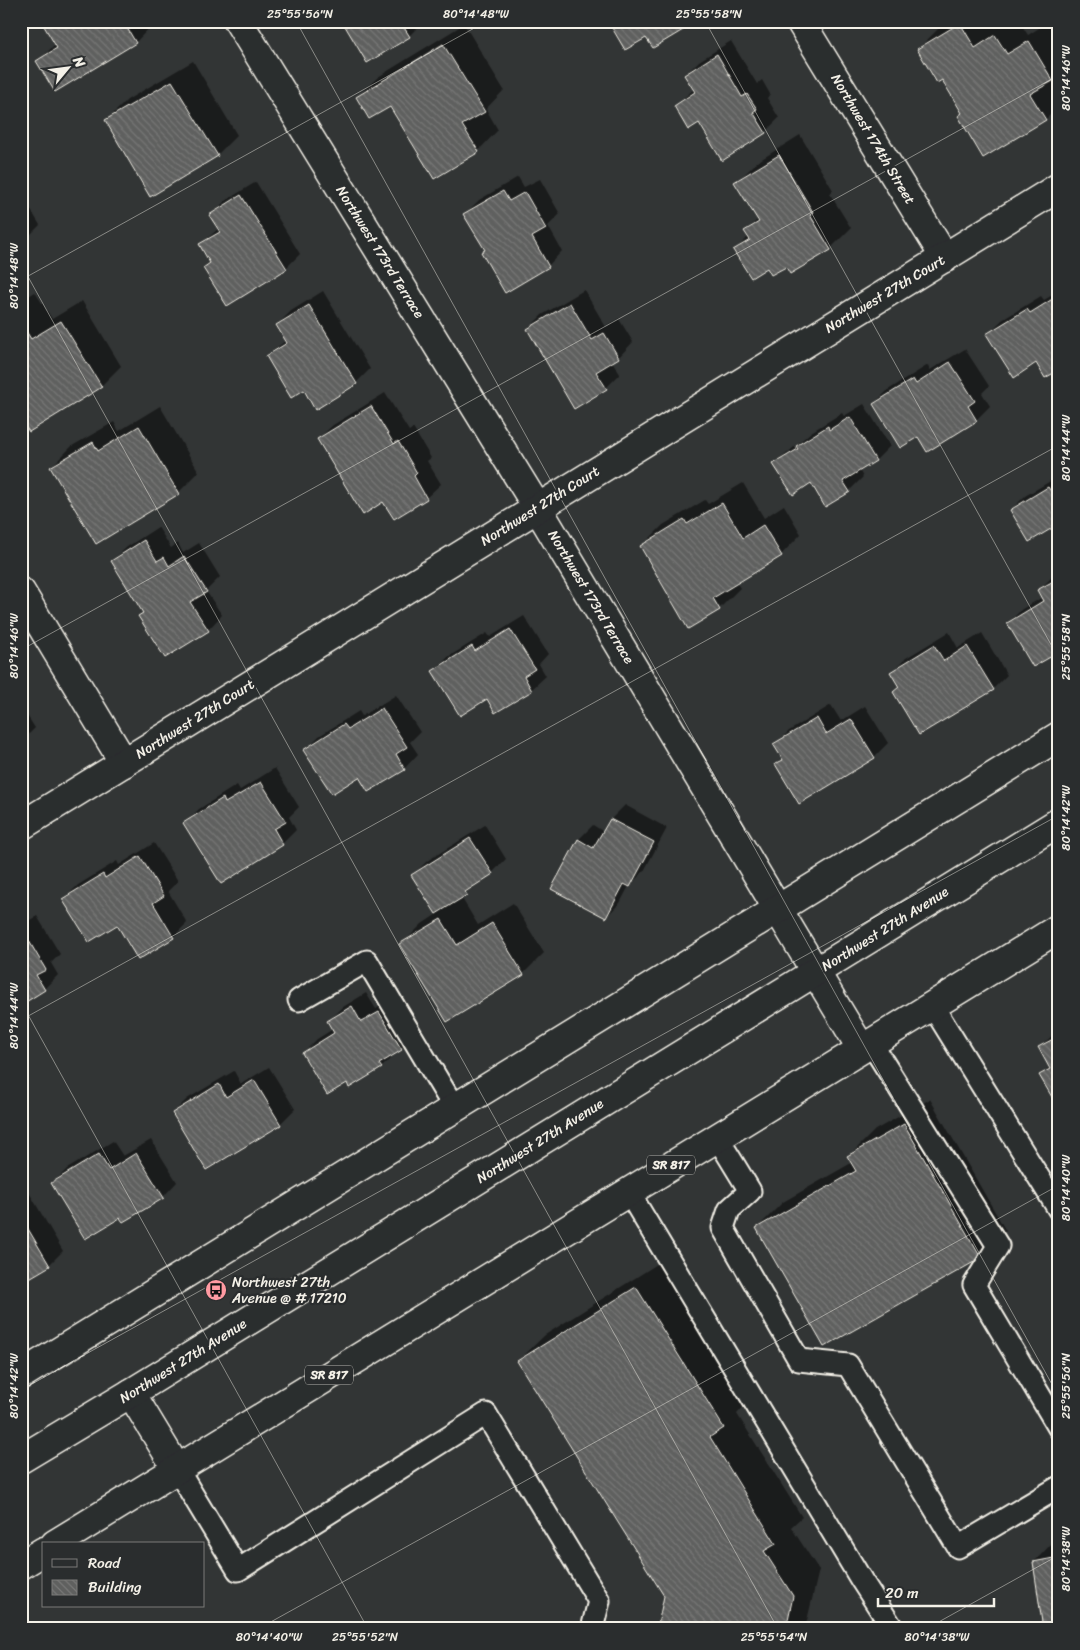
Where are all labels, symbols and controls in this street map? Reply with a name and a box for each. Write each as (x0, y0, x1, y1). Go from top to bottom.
text: 25°55'56"N (267, 3, 334, 25)
text: 80°14'48"W (443, 3, 510, 25)
text: 25°55'58"N (676, 3, 743, 25)
north arrow (42, 42, 92, 92)
text: 80°14'46"W (1055, 44, 1077, 111)
text: N (65, 51, 92, 73)
street label: Northwest 174th Street (824, 69, 922, 209)
street label: Northwest 173rd Terrace (329, 180, 431, 324)
text: 80°14'48"W (3, 242, 25, 309)
street label: Northwest 27th Court (820, 248, 950, 340)
text: 80°14'44"W (1055, 414, 1077, 481)
street label: Northwest 27th Court (475, 459, 605, 553)
street label: Northwest 173rd Terrace (541, 525, 641, 669)
text: 80°14'46"W (3, 612, 25, 679)
text: 25°55'58"N (1055, 613, 1077, 680)
street label: Northwest 27th Court (130, 672, 260, 766)
text: 80°14'42"W (1055, 784, 1077, 851)
street label: Northwest 27th Avenue (816, 879, 954, 978)
text: 80°14'44"W (3, 982, 25, 1049)
street label: Northwest 27th Avenue (471, 1091, 609, 1190)
text: 80°14'40"W (1055, 1154, 1077, 1221)
road number: SR 817 (647, 1156, 695, 1174)
place label: Northwest 27th Avenue @ # 17210 (231, 1270, 347, 1311)
bus stop icon: Northwest 27th Avenue @ # 17210 (204, 1278, 228, 1302)
street label: Northwest 27th Avenue (114, 1311, 252, 1410)
text: 80°14'42"W (3, 1352, 25, 1419)
text: 25°55'56"N (1055, 1352, 1077, 1419)
road number: SR 817 (305, 1366, 353, 1384)
text: 80°14'38"W (1055, 1526, 1077, 1592)
legend (42, 1542, 205, 1608)
text: Road (88, 1550, 121, 1576)
text: Building (88, 1574, 142, 1600)
scale bar (878, 1575, 994, 1607)
text: 20 m (885, 1580, 919, 1606)
text: 80°14'40"W (236, 1626, 303, 1648)
text: 25°55'52"N (332, 1626, 399, 1648)
text: 25°55'54"N (741, 1626, 808, 1648)
text: 80°14'38"W (904, 1626, 970, 1648)

